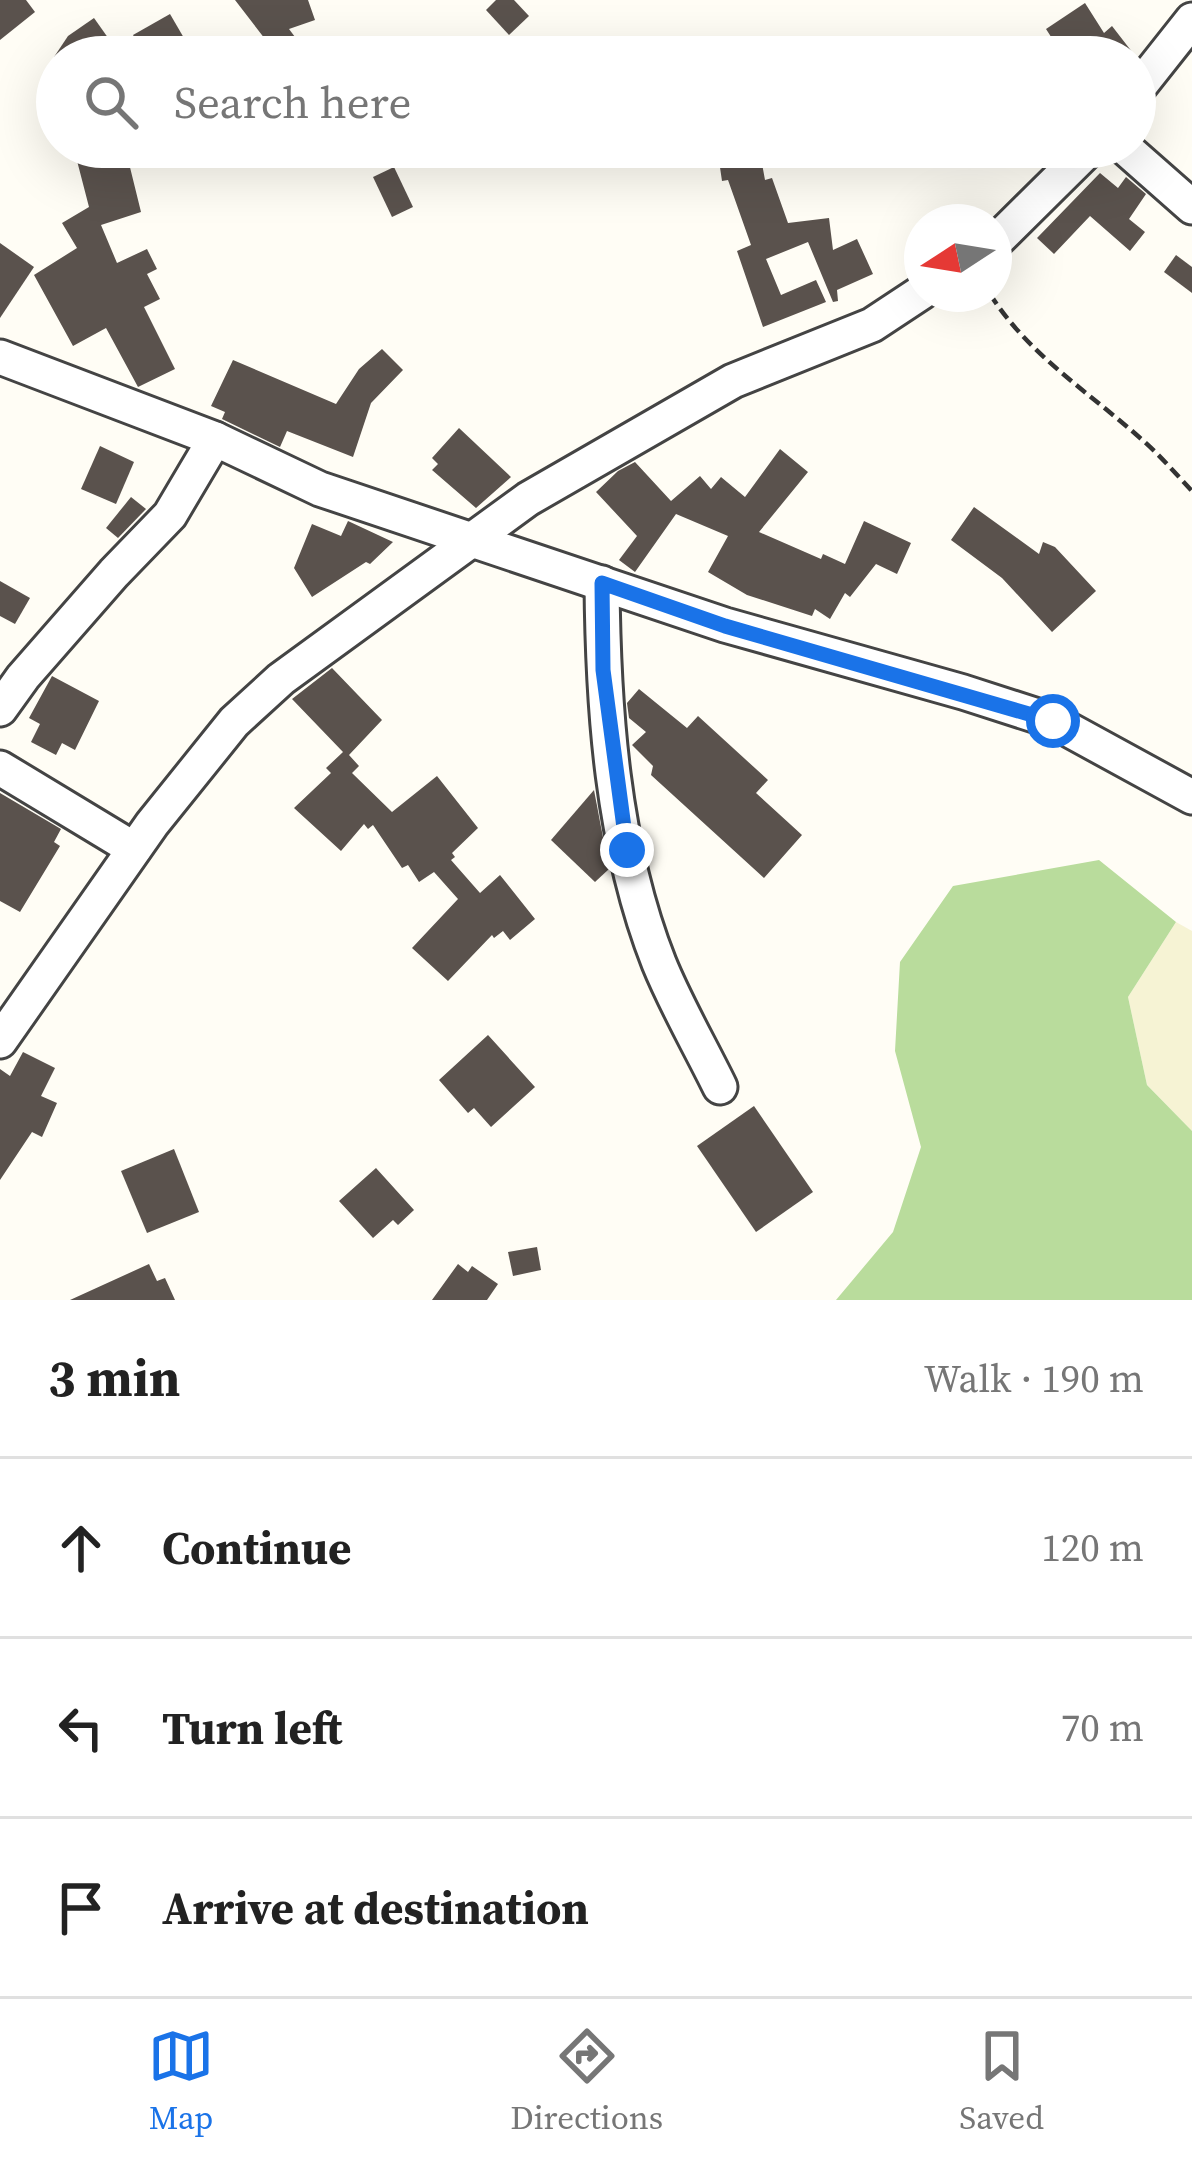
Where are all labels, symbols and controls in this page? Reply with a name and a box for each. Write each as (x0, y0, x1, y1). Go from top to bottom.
search box (36, 36, 1156, 168)
icon: search (78, 69, 144, 135)
text: Search here (174, 71, 411, 133)
north arrow (904, 204, 1012, 312)
route start (1026, 694, 1080, 748)
route end (600, 823, 654, 877)
text: 3 min (48, 1343, 180, 1413)
text: Walk · 190 m (924, 1352, 1144, 1405)
icon: ahead (48, 1515, 114, 1581)
text: Continue (162, 1517, 351, 1579)
text: 120 m (1041, 1521, 1144, 1574)
icon: left (48, 1695, 114, 1761)
text: Turn left (162, 1697, 342, 1759)
text: 70 m (1061, 1701, 1144, 1754)
icon: arrive (48, 1875, 114, 1941)
text: Arrive at destination (162, 1877, 589, 1939)
tab: Map (148, 2023, 214, 2140)
tab: Directions (510, 2023, 663, 2140)
tab: Saved (959, 2023, 1044, 2140)

